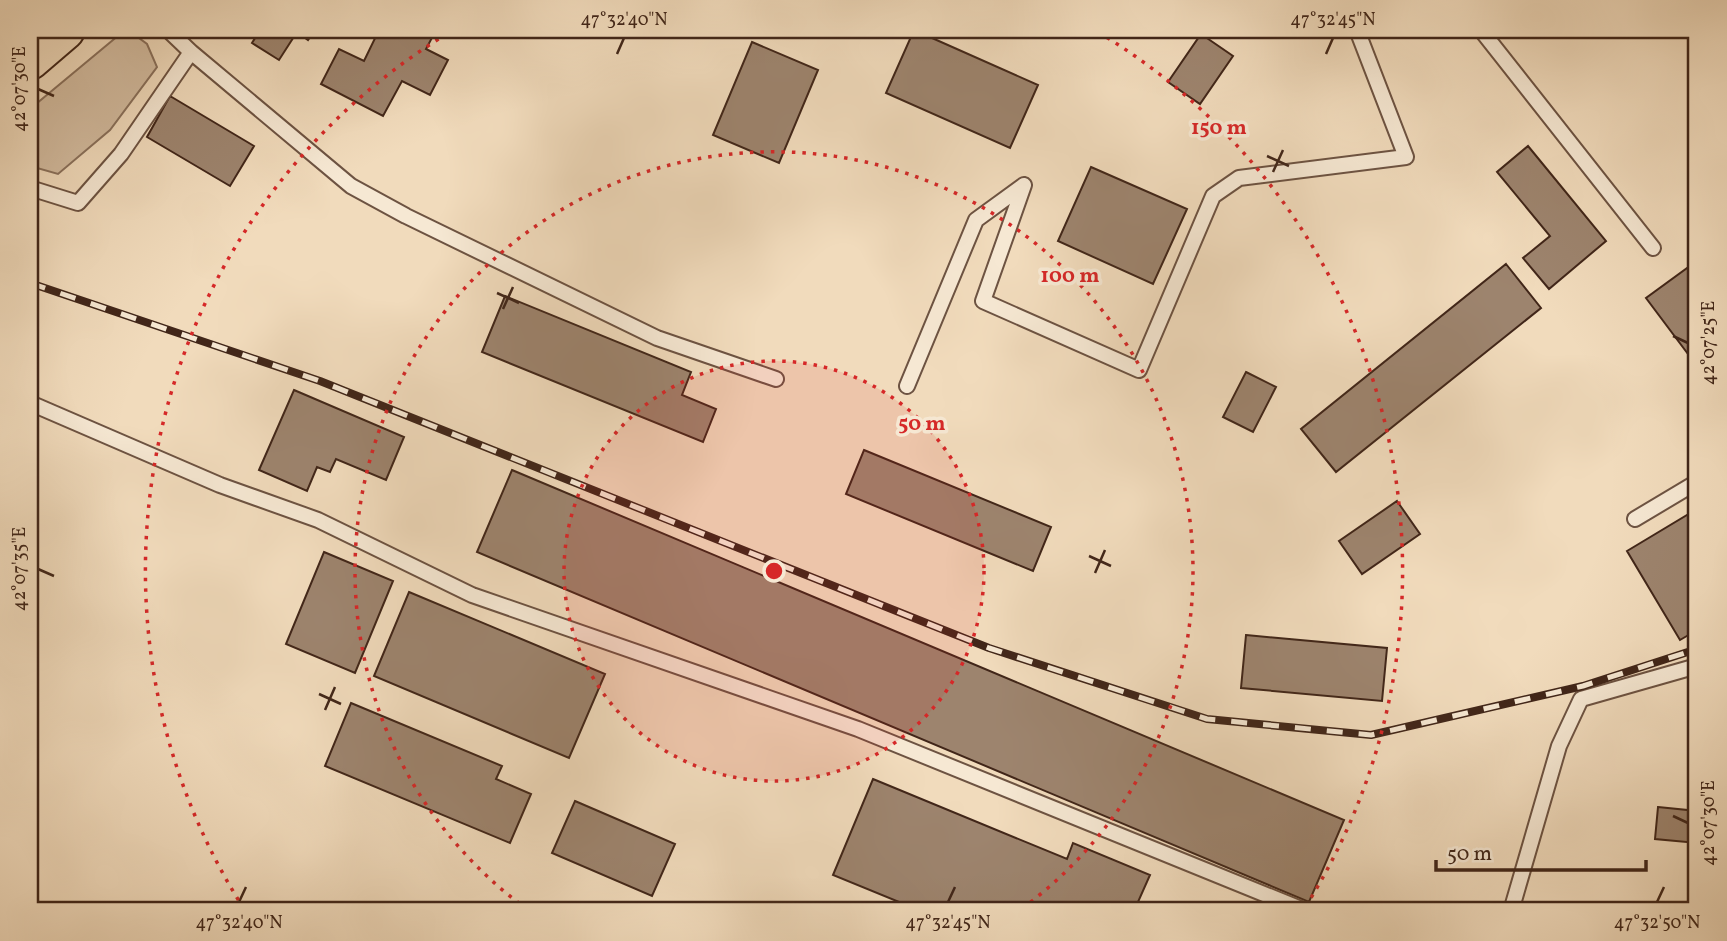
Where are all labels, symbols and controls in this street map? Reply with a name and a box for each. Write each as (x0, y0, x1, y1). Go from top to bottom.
text: 47°32'40"N (580, 8, 668, 33)
text: 47°32'45"N (1290, 8, 1376, 33)
text: 42°07'30"E (8, 46, 33, 132)
text: 150 m (1191, 114, 1247, 143)
text: 100 m (1040, 262, 1100, 291)
text: 42°07'25"E (1697, 300, 1722, 385)
text: 50 m (898, 410, 946, 439)
text: 42°07'35"E (8, 527, 33, 611)
centre of rings (762, 559, 786, 583)
text: 42°07'30"E (1697, 780, 1722, 866)
scale bar (1436, 829, 1646, 873)
text: 50 m (1447, 840, 1492, 869)
text: 47°32'40"N (195, 911, 283, 936)
text: 47°32'45"N (905, 911, 991, 936)
text: 47°32'50"N (1614, 911, 1700, 936)

